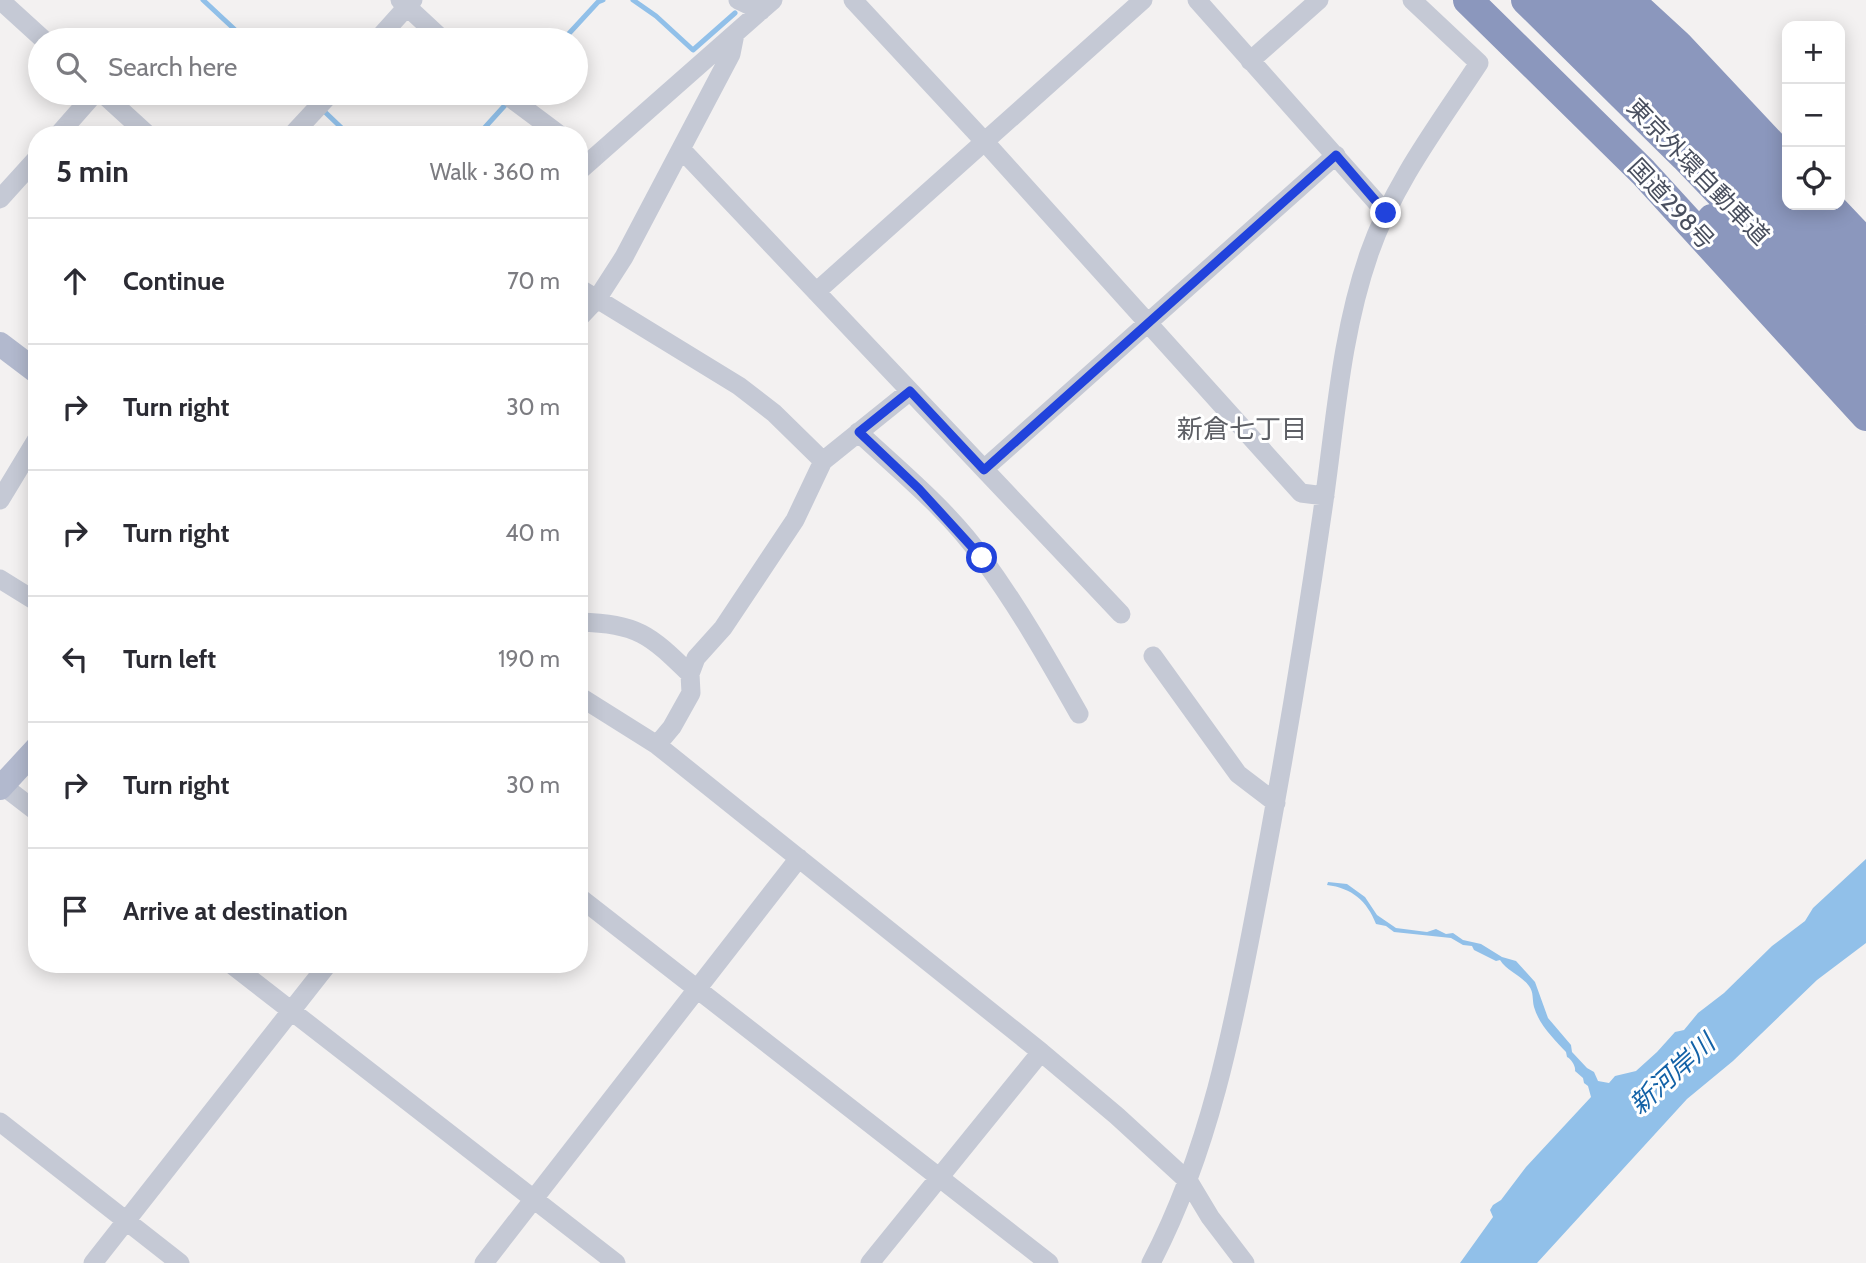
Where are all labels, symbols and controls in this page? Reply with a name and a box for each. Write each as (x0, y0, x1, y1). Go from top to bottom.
map controls (1782, 21, 1845, 210)
button: + (1782, 21, 1845, 84)
search box (28, 28, 588, 105)
icon: search (52, 48, 90, 86)
text: Search here (108, 51, 237, 83)
button: − (1782, 84, 1845, 147)
street label: 東京外環自動車道 (1621, 93, 1775, 251)
button: locate (1782, 147, 1845, 210)
text: 5 min (56, 153, 129, 190)
street label: 国道298号 (1622, 153, 1720, 255)
text: Walk · 360 m (430, 158, 560, 186)
route end (1370, 197, 1401, 228)
icon: ahead (56, 262, 94, 300)
text: Continue (123, 265, 225, 297)
text: 70 m (507, 267, 560, 295)
icon: right (56, 388, 94, 426)
text: Turn right (123, 391, 229, 423)
text: 30 m (506, 393, 560, 421)
district label: 新倉七丁目 (1177, 413, 1307, 445)
icon: right (56, 514, 94, 552)
text: Turn right (123, 517, 229, 549)
text: 40 m (505, 519, 560, 547)
route start (966, 542, 997, 573)
icon: left (56, 640, 94, 678)
text: Turn left (123, 643, 216, 675)
text: 190 m (498, 645, 560, 673)
icon: right (56, 766, 94, 804)
text: Turn right (123, 769, 229, 801)
text: 30 m (506, 771, 560, 799)
icon: arrive (56, 892, 94, 930)
text: Arrive at destination (123, 895, 348, 927)
water label: 新河岸川 (1623, 1025, 1724, 1121)

